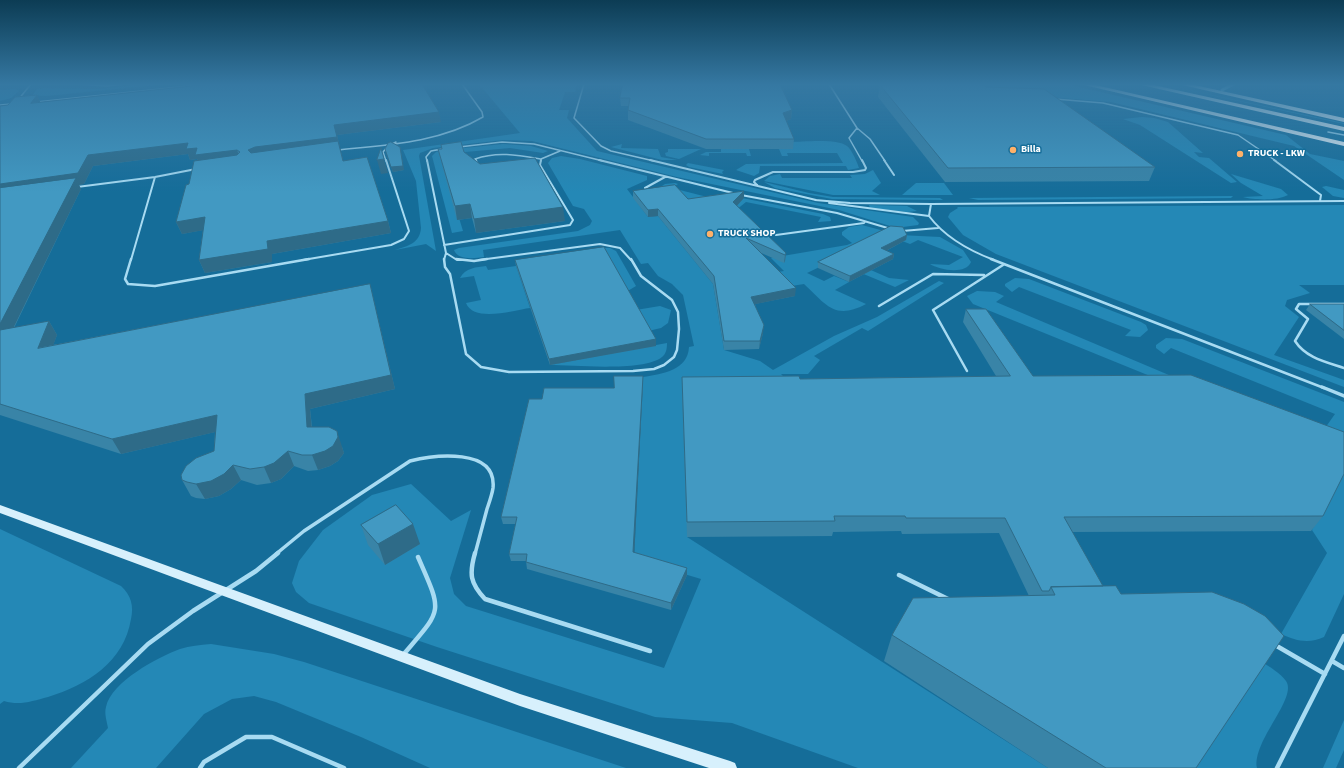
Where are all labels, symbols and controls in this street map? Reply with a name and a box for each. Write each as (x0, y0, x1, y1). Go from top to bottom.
place label: Billa (1021, 144, 1041, 156)
marker: Billa (1008, 145, 1018, 155)
place label: TRUCK - LKW (1248, 148, 1305, 160)
marker: TRUCK - LKW (1235, 149, 1245, 159)
place label: TRUCK SHOP (718, 228, 775, 240)
marker: TRUCK SHOP (705, 229, 715, 239)

